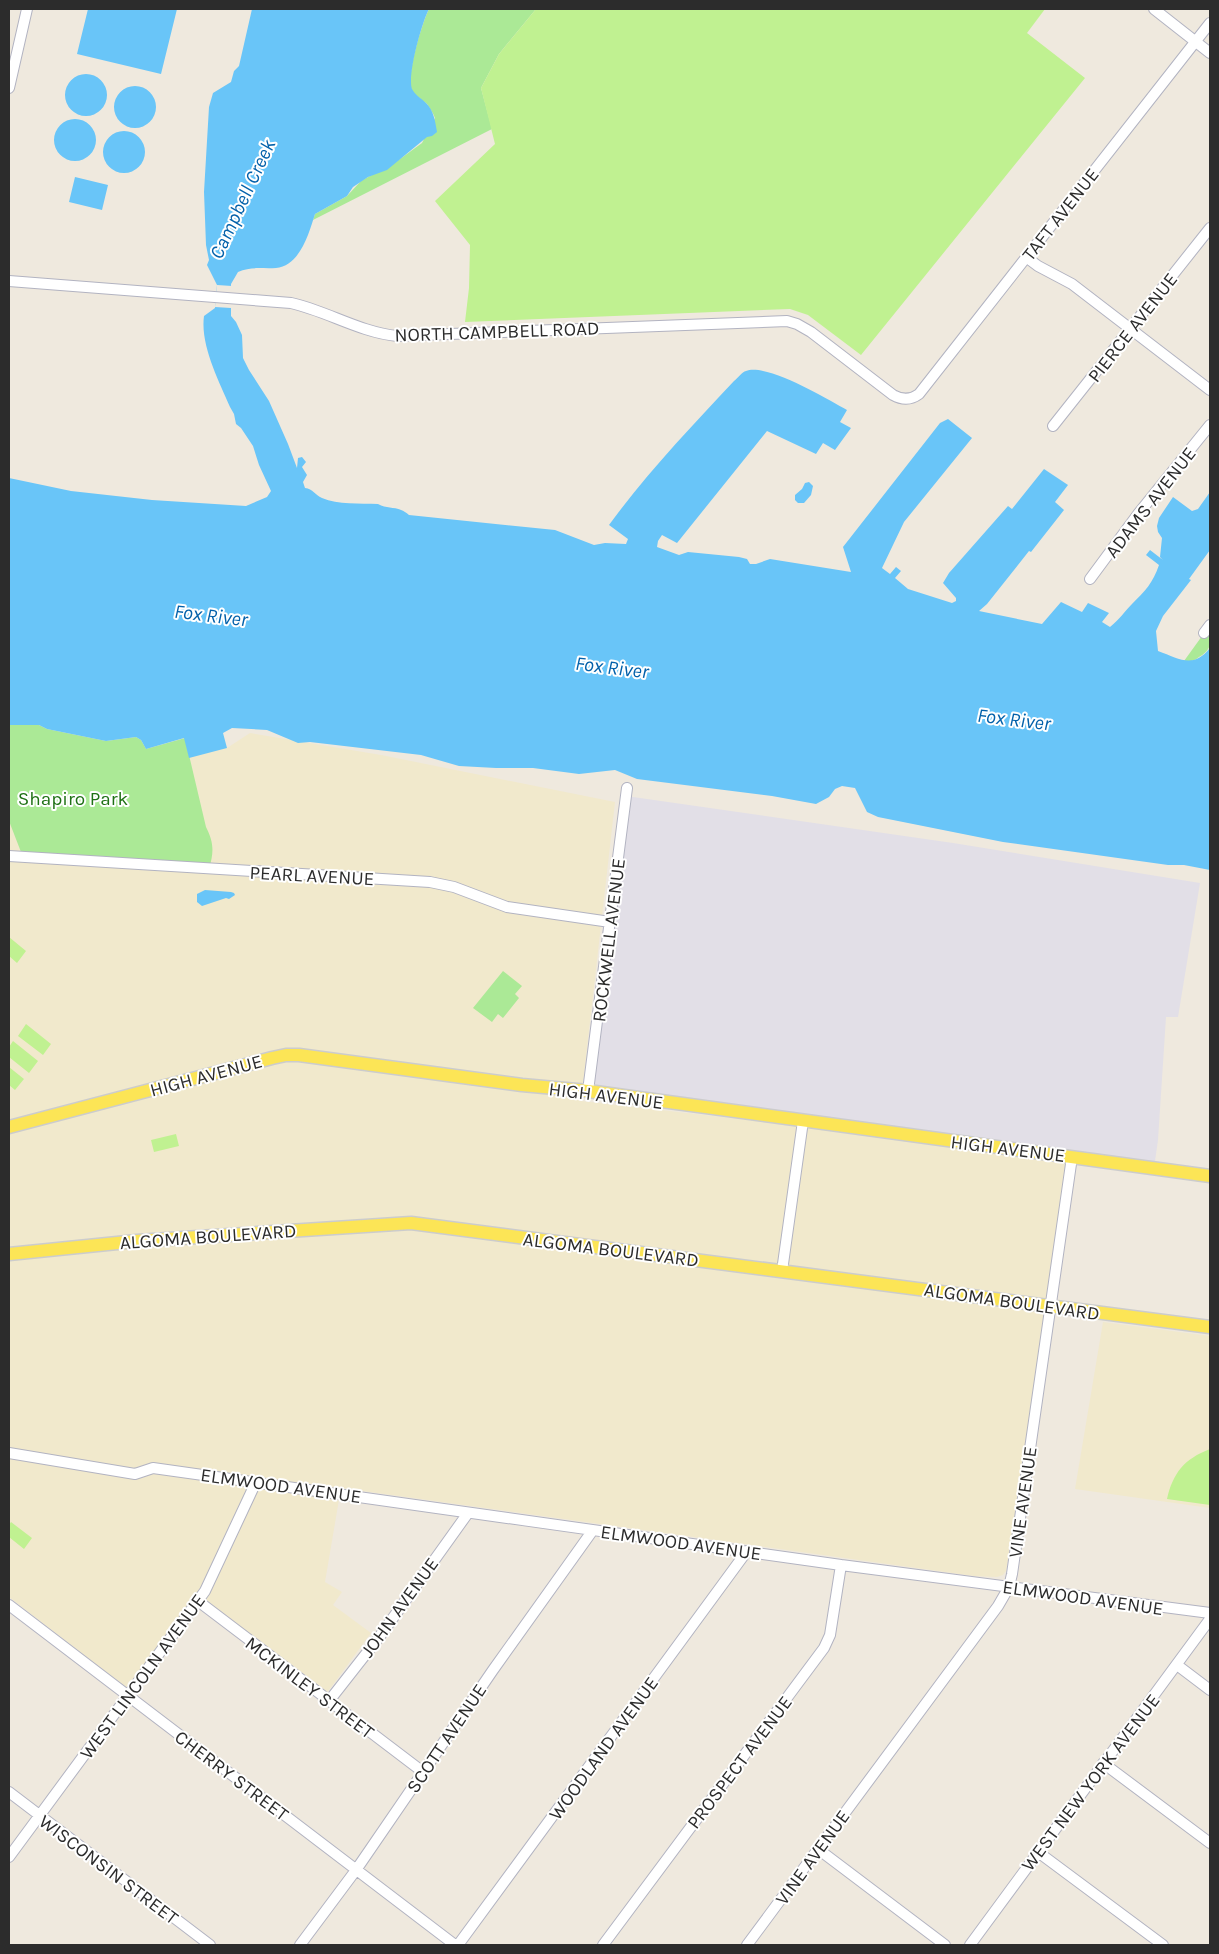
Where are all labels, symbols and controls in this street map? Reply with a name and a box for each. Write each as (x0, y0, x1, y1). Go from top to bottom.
water label: Campbell Creek (205, 135, 281, 263)
street label: TAFT AVENUE (1018, 164, 1104, 265)
street label: PIERCE AVENUE (1083, 269, 1182, 387)
street label: NORTH CAMPBELL ROAD (394, 317, 600, 347)
street label: ADAMS AVENUE (1101, 443, 1201, 562)
water label: Fox River (173, 600, 250, 632)
water label: Fox River (574, 652, 651, 684)
water label: Fox River (976, 704, 1053, 736)
park label: Shapiro Park (18, 788, 129, 810)
street label: ROCKWELL AVENUE (588, 857, 630, 1023)
street label: PEARL AVENUE (249, 862, 375, 890)
street label: HIGH AVENUE (148, 1050, 265, 1102)
street label: HIGH AVENUE (547, 1078, 664, 1114)
street label: HIGH AVENUE (949, 1131, 1066, 1167)
street label: ALGOMA BOULEVARD (119, 1220, 297, 1254)
street label: ALGOMA BOULEVARD (522, 1228, 700, 1272)
street label: ALGOMA BOULEVARD (923, 1279, 1101, 1325)
street label: VINE AVENUE (1004, 1445, 1042, 1559)
street label: ELMWOOD AVENUE (199, 1464, 363, 1508)
street label: ELMWOOD AVENUE (599, 1521, 763, 1565)
street label: JOHN AVENUE (356, 1553, 443, 1662)
street label: ELMWOOD AVENUE (1001, 1576, 1165, 1620)
street label: WEST LINCOLN AVENUE (76, 1590, 210, 1763)
street label: MCKINLEY STREET (241, 1632, 379, 1744)
street label: WOODLAND AVENUE (544, 1673, 663, 1825)
street label: SCOTT AVENUE (402, 1680, 491, 1797)
street label: WEST NEW YORK AVENUE (1017, 1690, 1165, 1876)
street label: PROSPECT AVENUE (683, 1692, 797, 1833)
street label: CHERRY STREET (170, 1726, 293, 1826)
street label: VINE AVENUE (771, 1806, 855, 1909)
street label: WISCONSIN STREET (34, 1810, 183, 1930)

